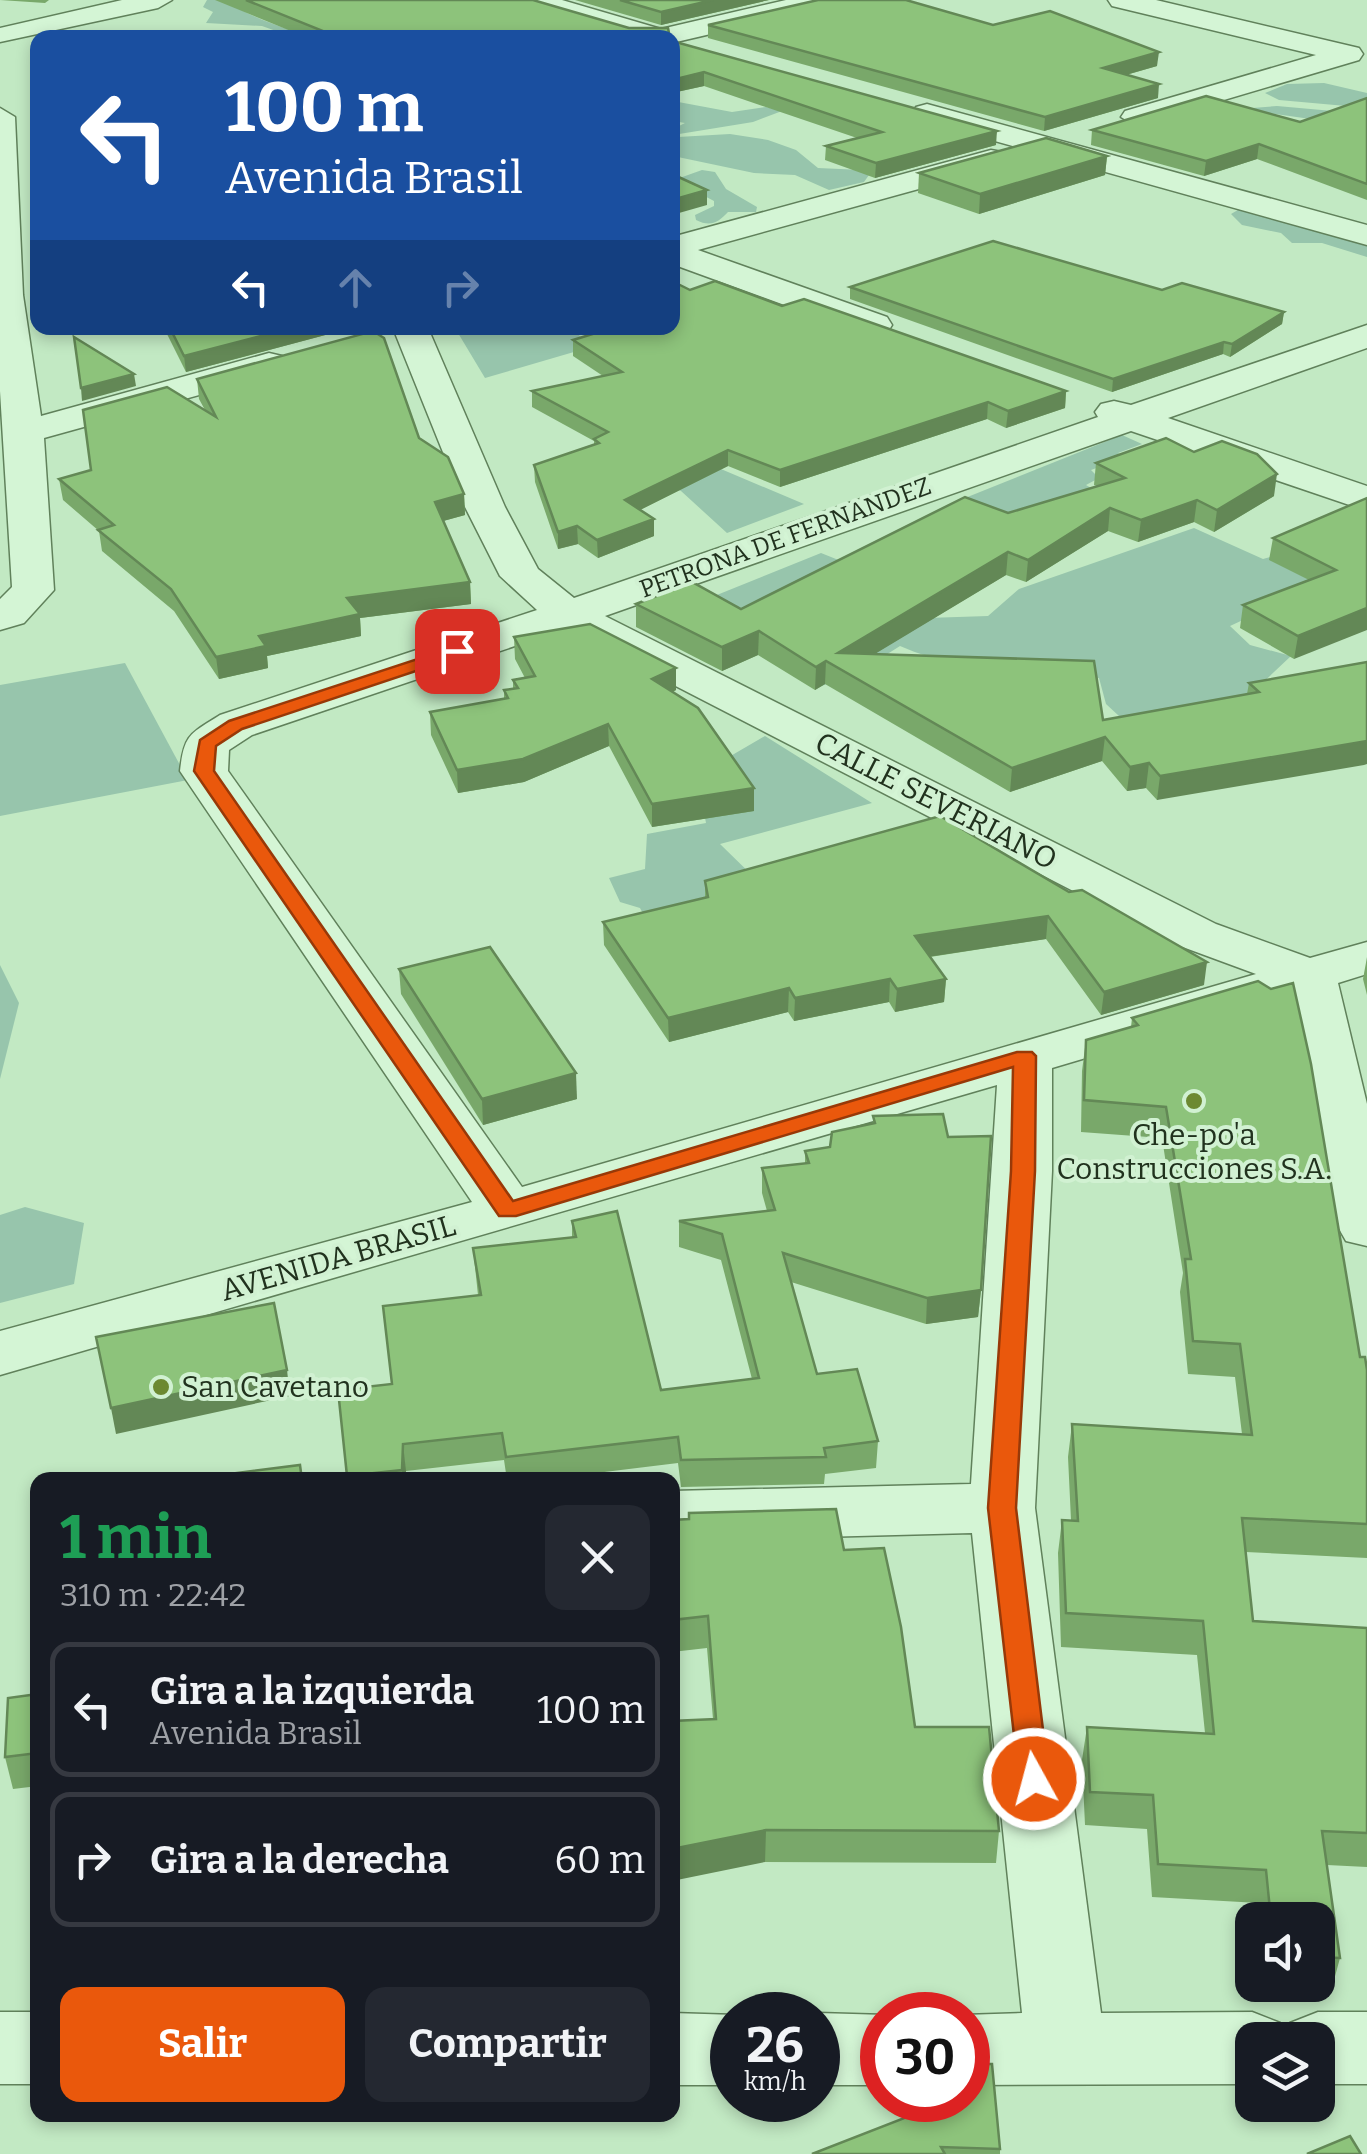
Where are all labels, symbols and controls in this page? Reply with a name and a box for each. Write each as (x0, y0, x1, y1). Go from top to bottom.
text: 100 m (225, 66, 424, 150)
icon: left (60, 70, 190, 200)
text: Avenida Brasil (225, 151, 523, 205)
icon: left (223, 260, 278, 315)
icon: ahead (328, 260, 383, 315)
icon: right (433, 260, 488, 315)
street label: PETRONA DE FERNANDEZ (636, 471, 935, 605)
pin (415, 609, 500, 694)
icon: arrive (430, 624, 485, 679)
street label: CALLE SEVERIANO (809, 725, 1063, 877)
marker: Che-po'a Construcciones S.A. (1183, 1090, 1205, 1112)
place label: Che-po'a Construcciones S.A. (1056, 1117, 1332, 1187)
street label: AVENIDA BRASIL (216, 1207, 460, 1309)
place label: San Cavetano (181, 1369, 369, 1405)
marker: San Cavetano (150, 1376, 172, 1398)
text: 1 min (60, 1502, 212, 1574)
button: close (545, 1505, 650, 1610)
text: 310 m · 22:42 (60, 1576, 246, 1614)
text: Gira a la izquierda (150, 1668, 474, 1714)
icon: left (65, 1682, 120, 1737)
text: 100 m (537, 1687, 645, 1733)
text: Avenida Brasil (150, 1714, 362, 1752)
position arrow (982, 1727, 1086, 1831)
icon: right (65, 1832, 120, 1887)
text: Gira a la derecha (150, 1837, 449, 1883)
text: 60 m (554, 1837, 645, 1883)
map controls (1235, 1902, 1335, 2122)
button: sound (1235, 1902, 1335, 2002)
button: Salir (60, 1987, 345, 2102)
button: Compartir (365, 1987, 650, 2102)
speed limit sign: 30 (860, 1992, 990, 2122)
text: 26 (746, 2015, 804, 2075)
button: layers (1235, 2022, 1335, 2122)
text: km/h (744, 2067, 806, 2097)

